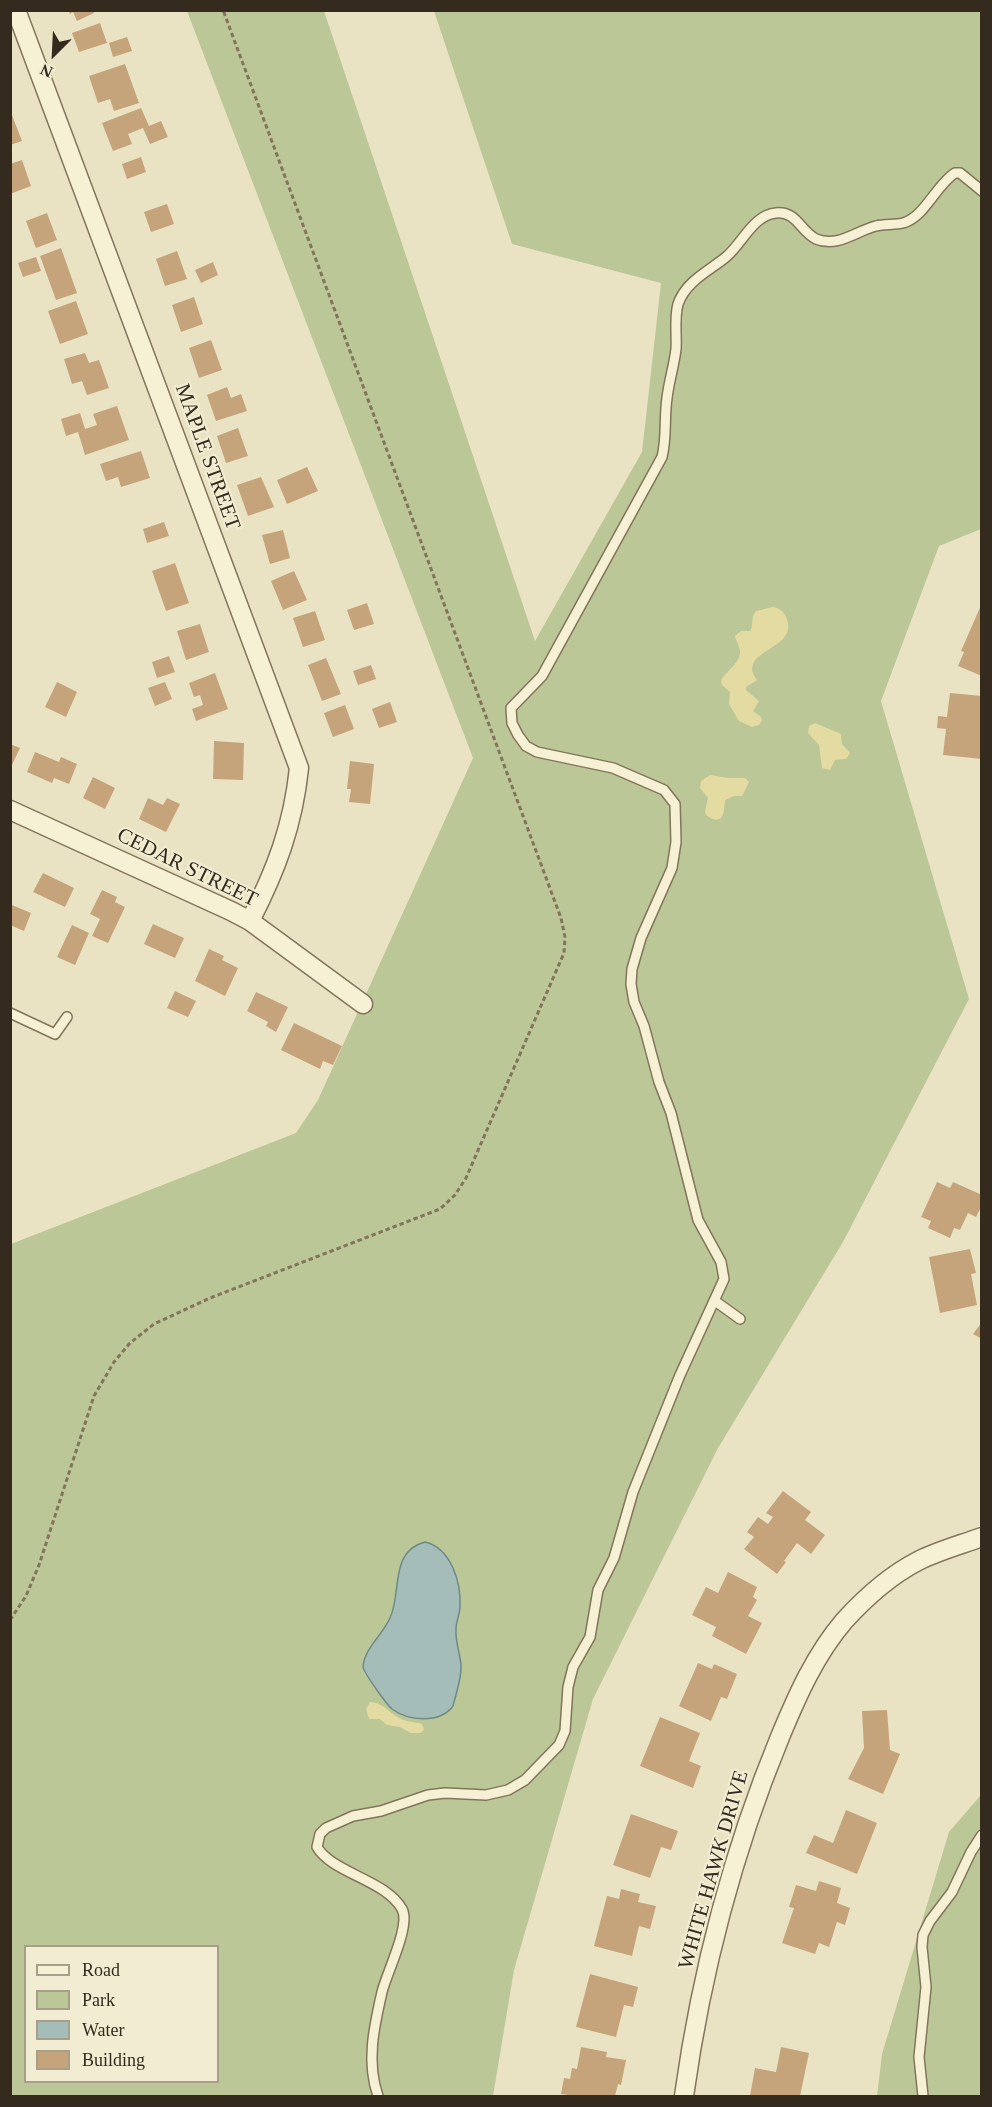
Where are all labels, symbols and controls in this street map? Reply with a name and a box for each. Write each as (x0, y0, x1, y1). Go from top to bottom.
north arrow (24, 24, 84, 84)
text: N (38, 61, 55, 81)
street label: MAPLE STREET (169, 381, 245, 533)
street label: CEDAR STREET (113, 823, 261, 913)
street label: WHITE HAWK DRIVE (674, 1768, 754, 1972)
legend (24, 1945, 219, 2083)
text: Road (82, 1960, 120, 1980)
text: Park (82, 1990, 115, 2010)
text: Water (82, 2020, 125, 2040)
text: Building (82, 2050, 145, 2070)

